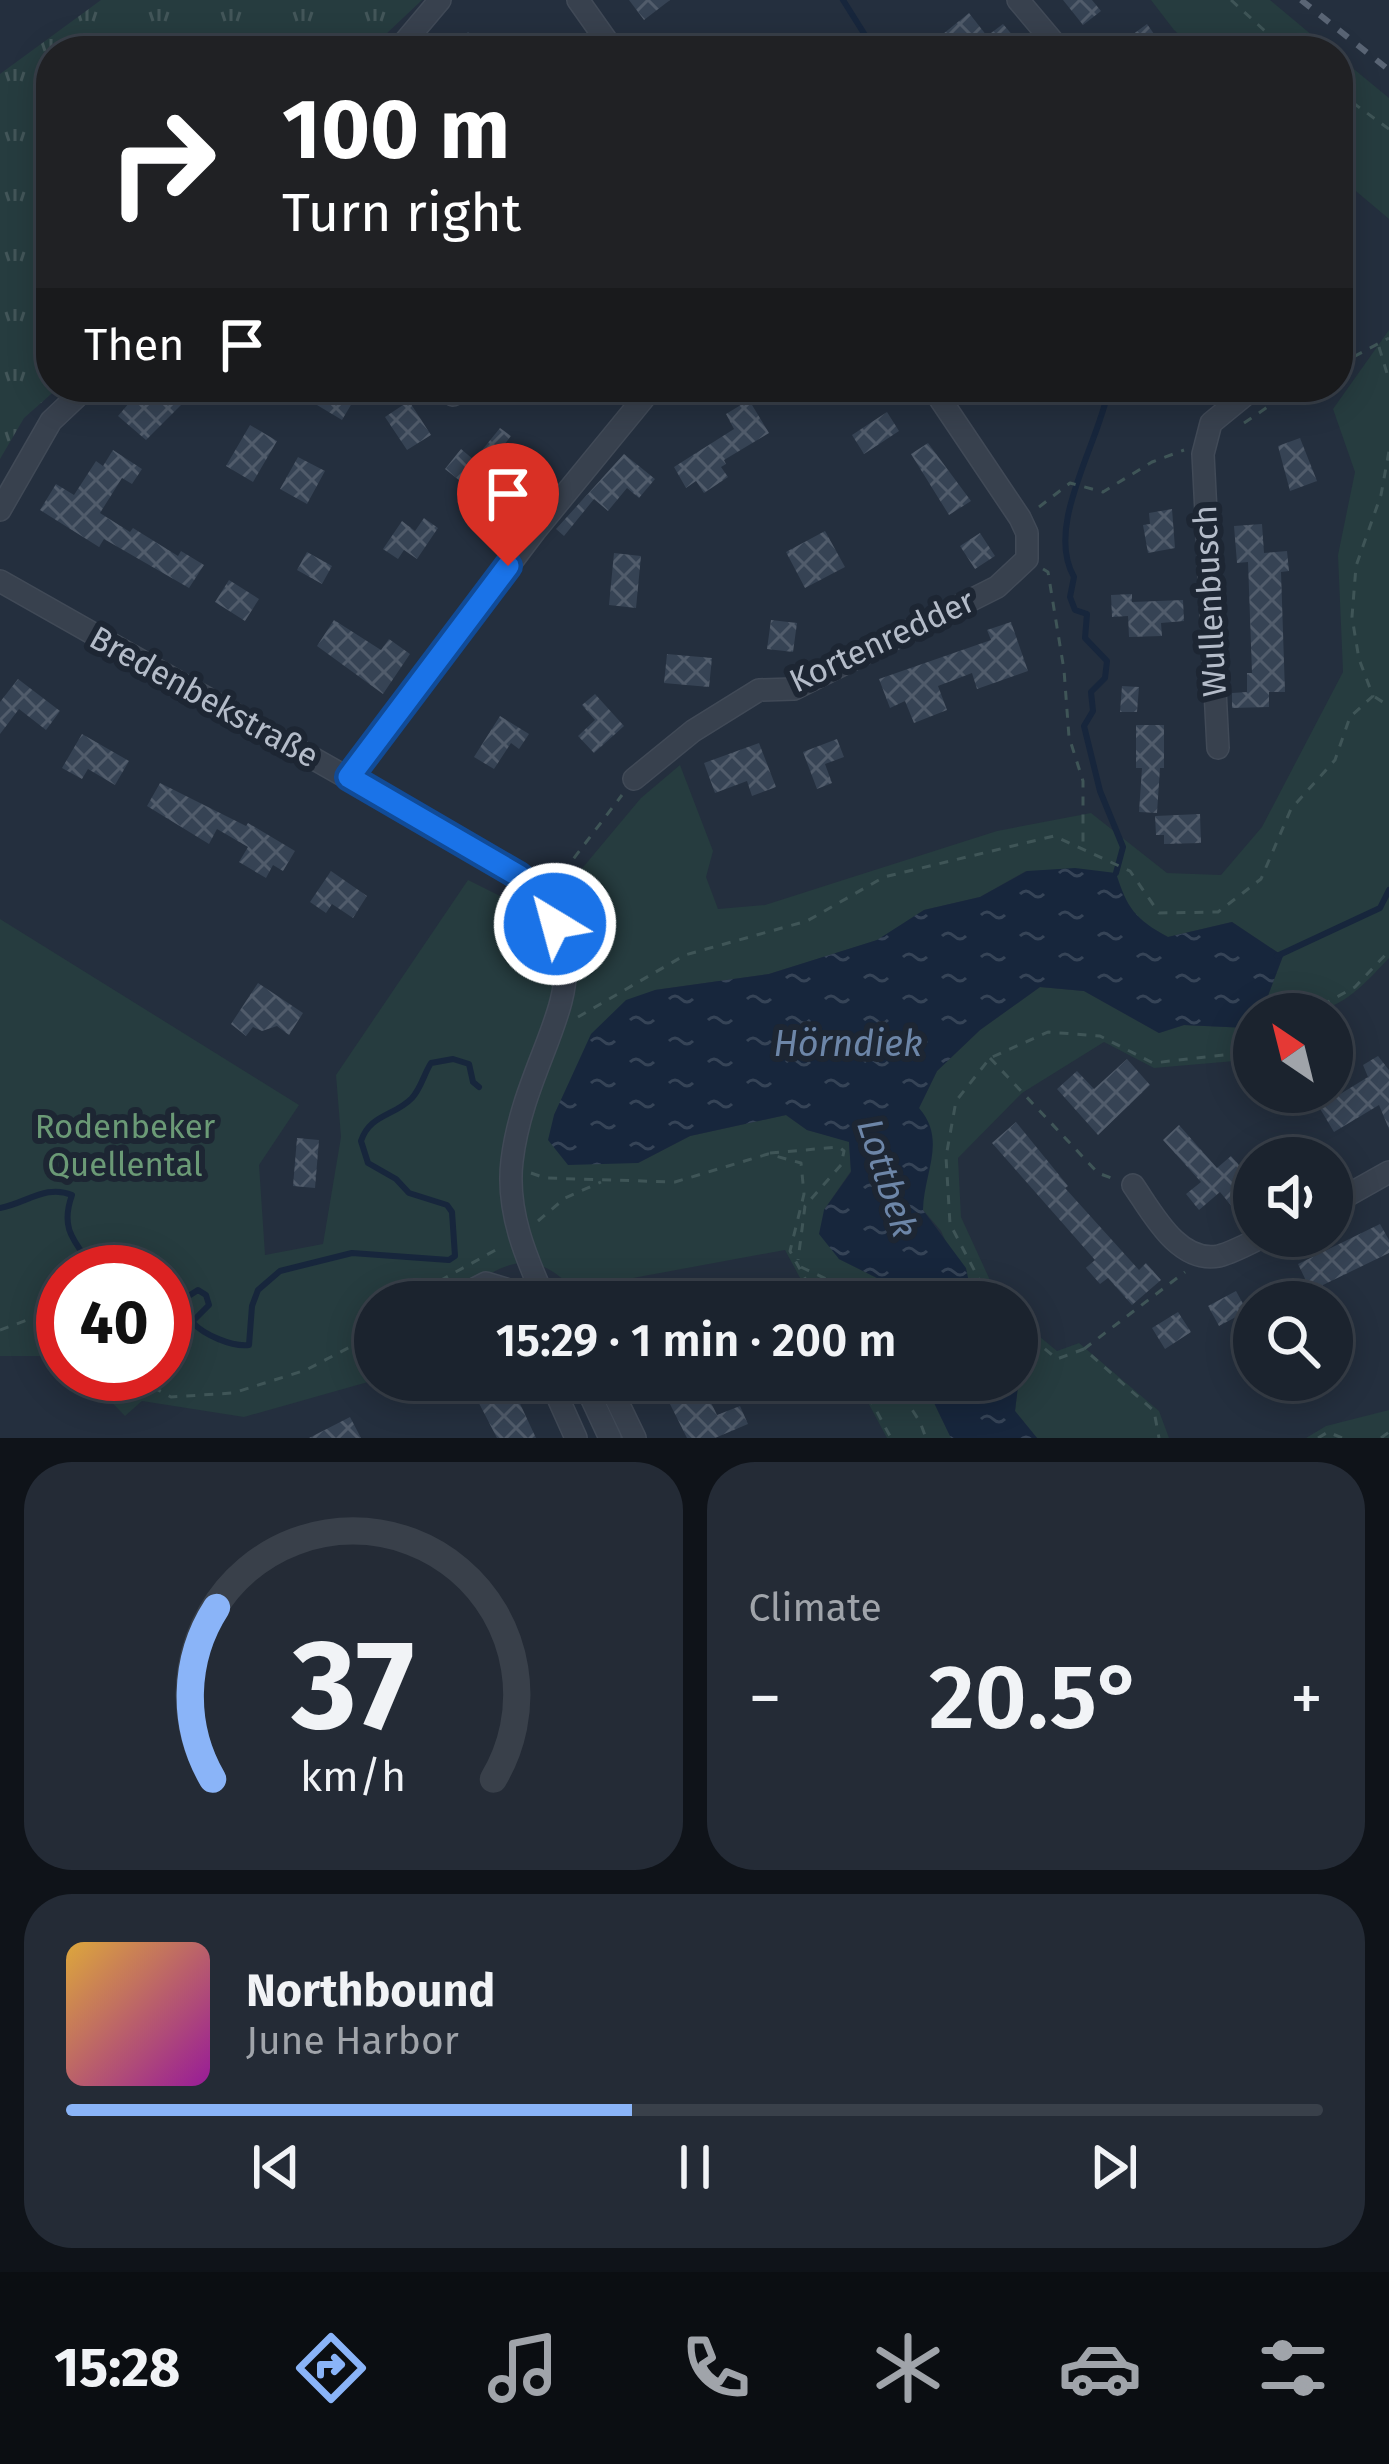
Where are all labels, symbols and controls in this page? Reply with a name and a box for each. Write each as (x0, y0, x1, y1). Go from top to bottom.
text: 100 m (282, 79, 510, 180)
icon: right (84, 84, 240, 240)
text: Turn right (282, 181, 521, 245)
icon: arrive (209, 312, 275, 378)
text: Then (84, 318, 185, 372)
pin (457, 443, 559, 566)
icon: arrive (475, 461, 541, 527)
street label: Wullenbusch (1185, 504, 1235, 698)
street label: Kortenredder (783, 581, 981, 701)
street label: Bredenbekstraße (83, 618, 325, 776)
position arrow (492, 861, 618, 987)
north arrow (1233, 993, 1353, 1113)
map controls (1233, 993, 1353, 1401)
water label: Hörndiek (773, 1022, 923, 1066)
park label: Rodenbeker Quellental (35, 1107, 216, 1185)
water label: Lottbek (847, 1113, 927, 1243)
button: sound (1233, 1137, 1353, 1257)
speed limit sign: 40 (36, 1245, 192, 1401)
button: search (1233, 1281, 1353, 1401)
text: 15:29 · 1 min · 200 m (496, 1314, 896, 1368)
text: Climate (749, 1585, 882, 1631)
text: 37 (291, 1611, 415, 1761)
text: 20.5° (929, 1644, 1143, 1752)
text: − (749, 1659, 782, 1738)
text: + (1290, 1659, 1323, 1738)
text: km/h (300, 1751, 406, 1802)
text: Northbound (246, 1964, 495, 2018)
text: June Harbor (246, 2018, 459, 2064)
icon: previous (243, 2134, 309, 2200)
icon: pause (662, 2134, 728, 2200)
icon: next (1081, 2134, 1147, 2200)
icon: directions (289, 2326, 373, 2410)
icon: music (481, 2326, 565, 2410)
icon: phone (674, 2326, 758, 2410)
icon: climate (866, 2326, 950, 2410)
icon: car (1058, 2326, 1142, 2410)
icon: filters (1251, 2326, 1335, 2410)
text: 15:28 (54, 2336, 180, 2400)

